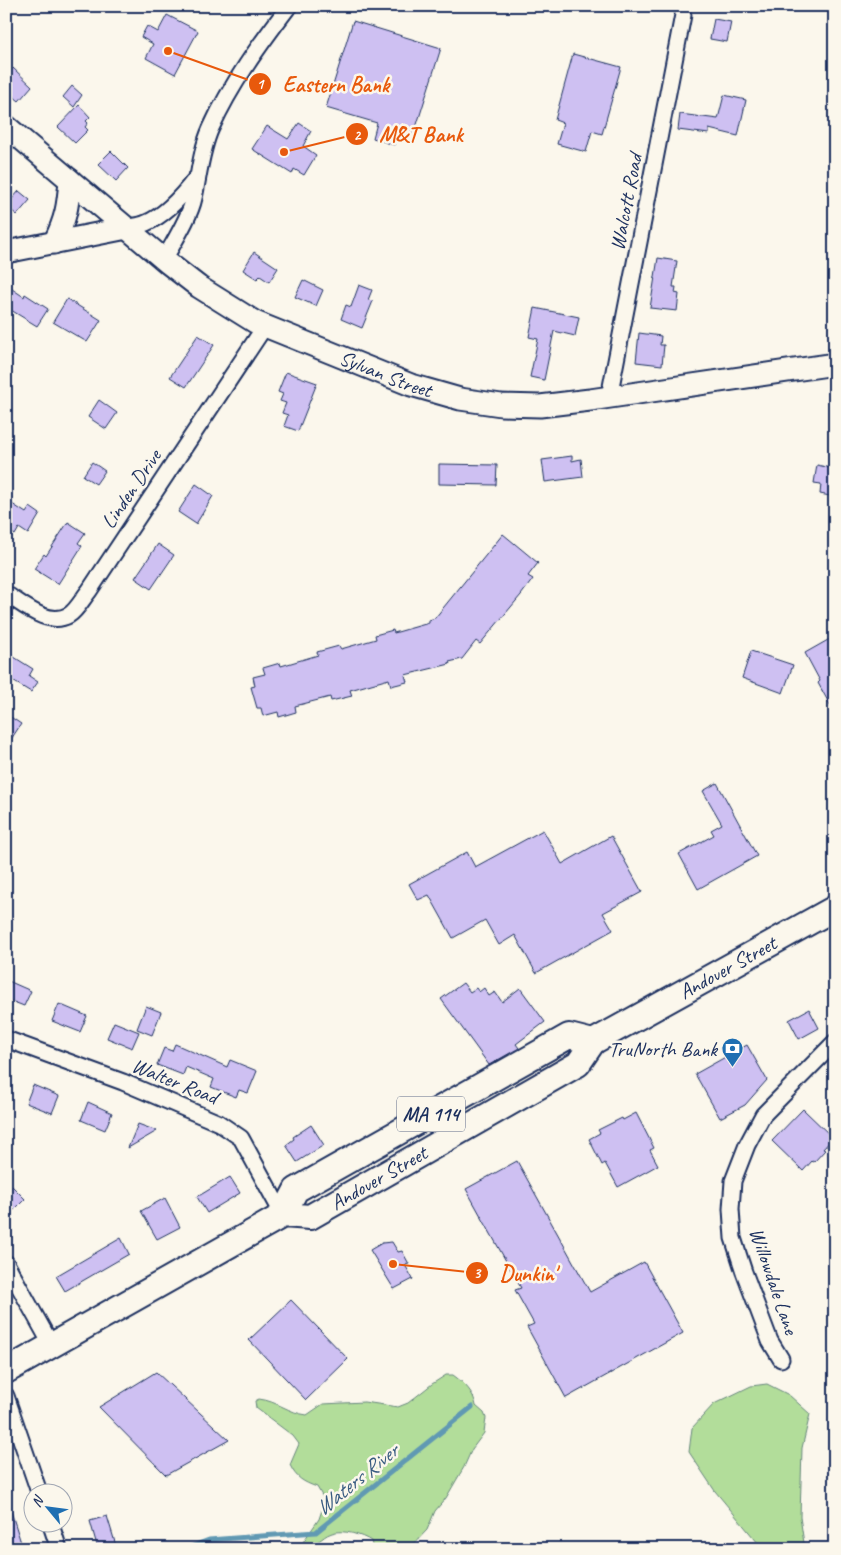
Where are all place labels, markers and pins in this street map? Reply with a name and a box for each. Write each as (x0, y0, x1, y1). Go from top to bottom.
callout: Eastern Bank (247, 65, 399, 102)
callout: M&T Bank (344, 116, 473, 153)
place label: TruNorth Bank (609, 1036, 718, 1062)
bank icon: TruNorth Bank (721, 1037, 745, 1068)
callout: Dunkin' (465, 1255, 566, 1292)

